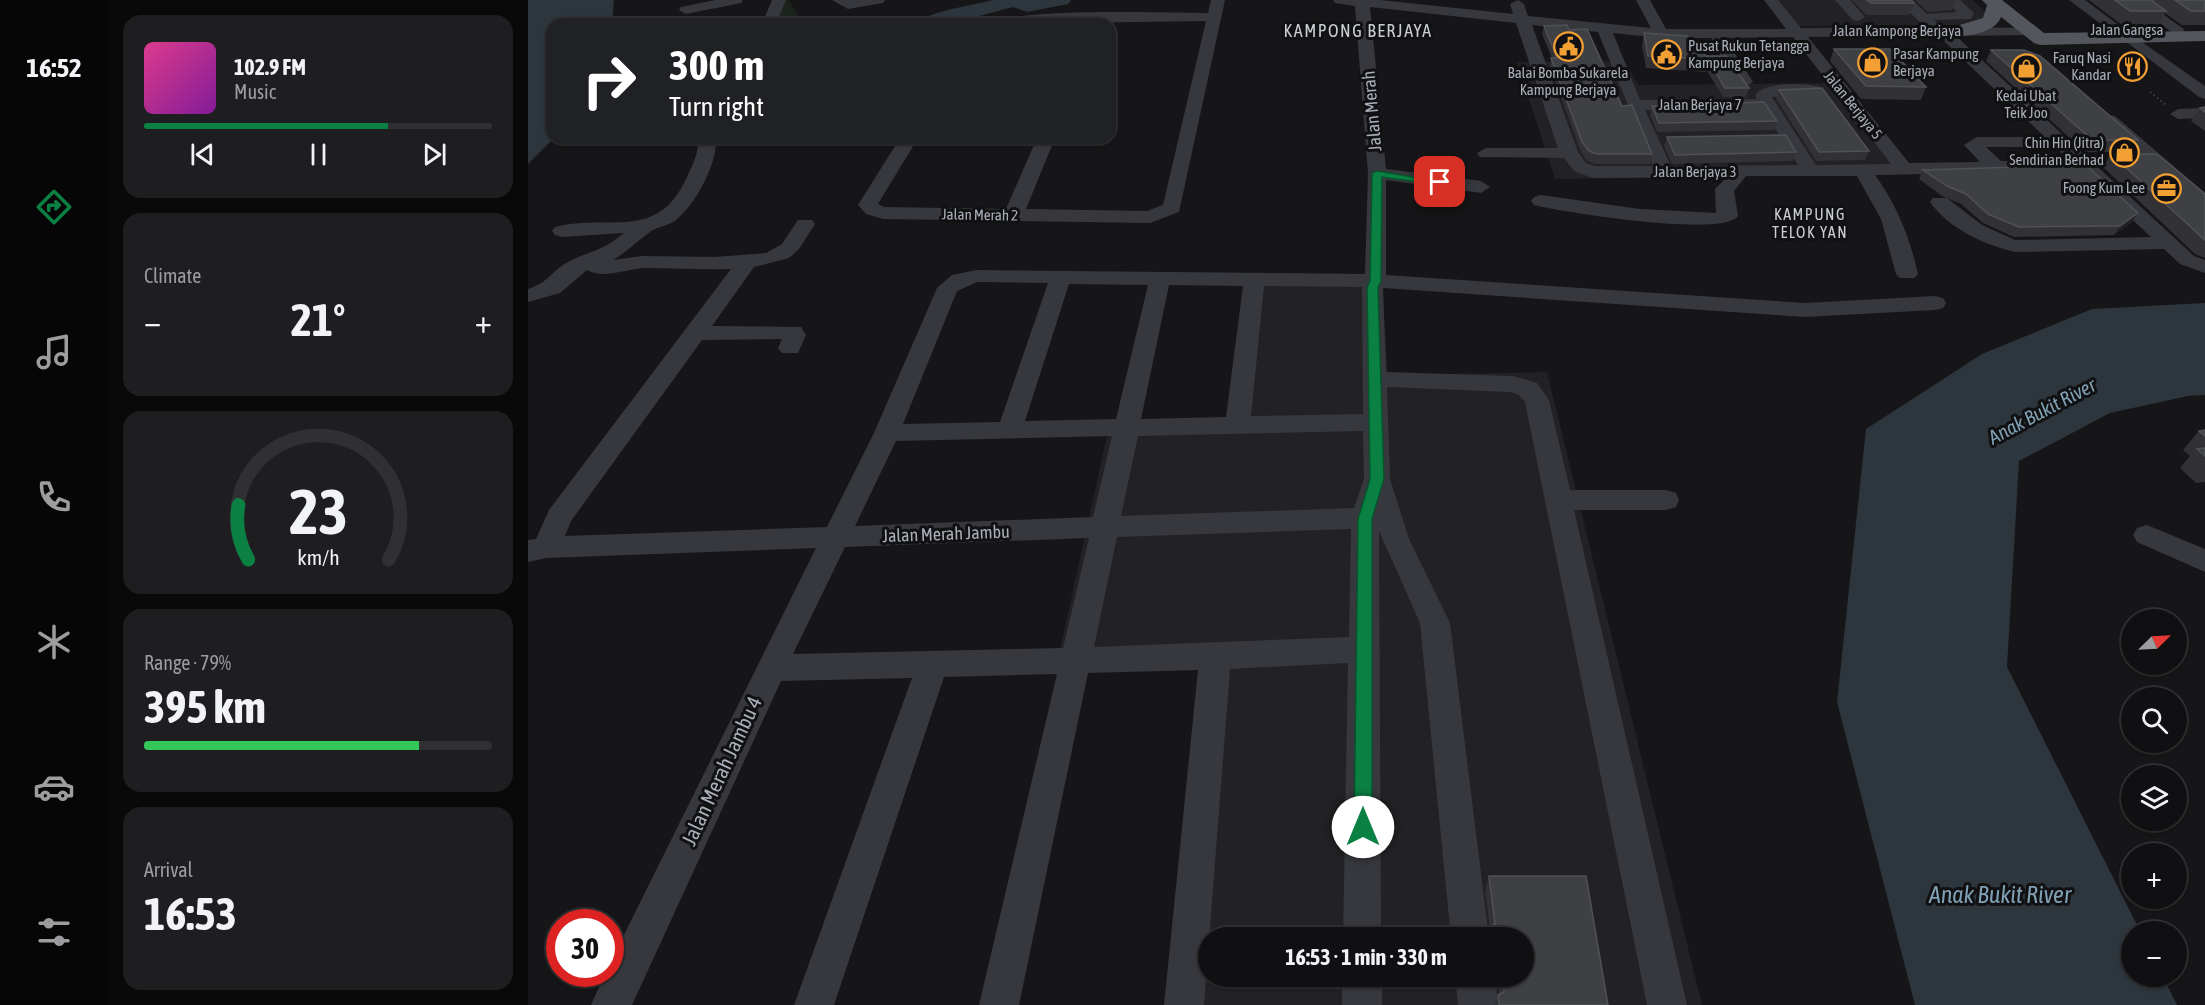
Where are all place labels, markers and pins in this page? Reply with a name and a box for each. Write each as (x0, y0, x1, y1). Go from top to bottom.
public building icon: Balai Bomba Sukarela Kampung Berjaya (1552, 30, 1584, 62)
place label: Pusat Rukun Tetangga Kampung Berjaya (1688, 37, 1810, 71)
public building icon: Pusat Rukun Tetangga Kampung Berjaya (1651, 39, 1683, 71)
place label: Pasar Kampung Berjaya (1893, 45, 1979, 79)
shop icon: Pasar Kampung Berjaya (1856, 47, 1888, 79)
place label: Faruq Nasi Kandar (2053, 49, 2112, 83)
restaurant icon: Faruq Nasi Kandar (2116, 51, 2148, 83)
shop icon: Kedai Ubat Teik Joo (2010, 53, 2042, 85)
place label: Balai Bomba Sukarela Kampung Berjaya (1508, 64, 1628, 98)
place label: Kedai Ubat Teik Joo (1996, 87, 2056, 121)
place label: Chin Hin (Jitra) Sendirian Berhad (2009, 134, 2104, 168)
shop icon: Chin Hin (Jitra) Sendirian Berhad (2109, 136, 2141, 168)
pin (1414, 156, 1465, 207)
office icon: Foong Kum Lee (2150, 172, 2182, 204)
place label: Foong Kum Lee (2063, 179, 2145, 196)

